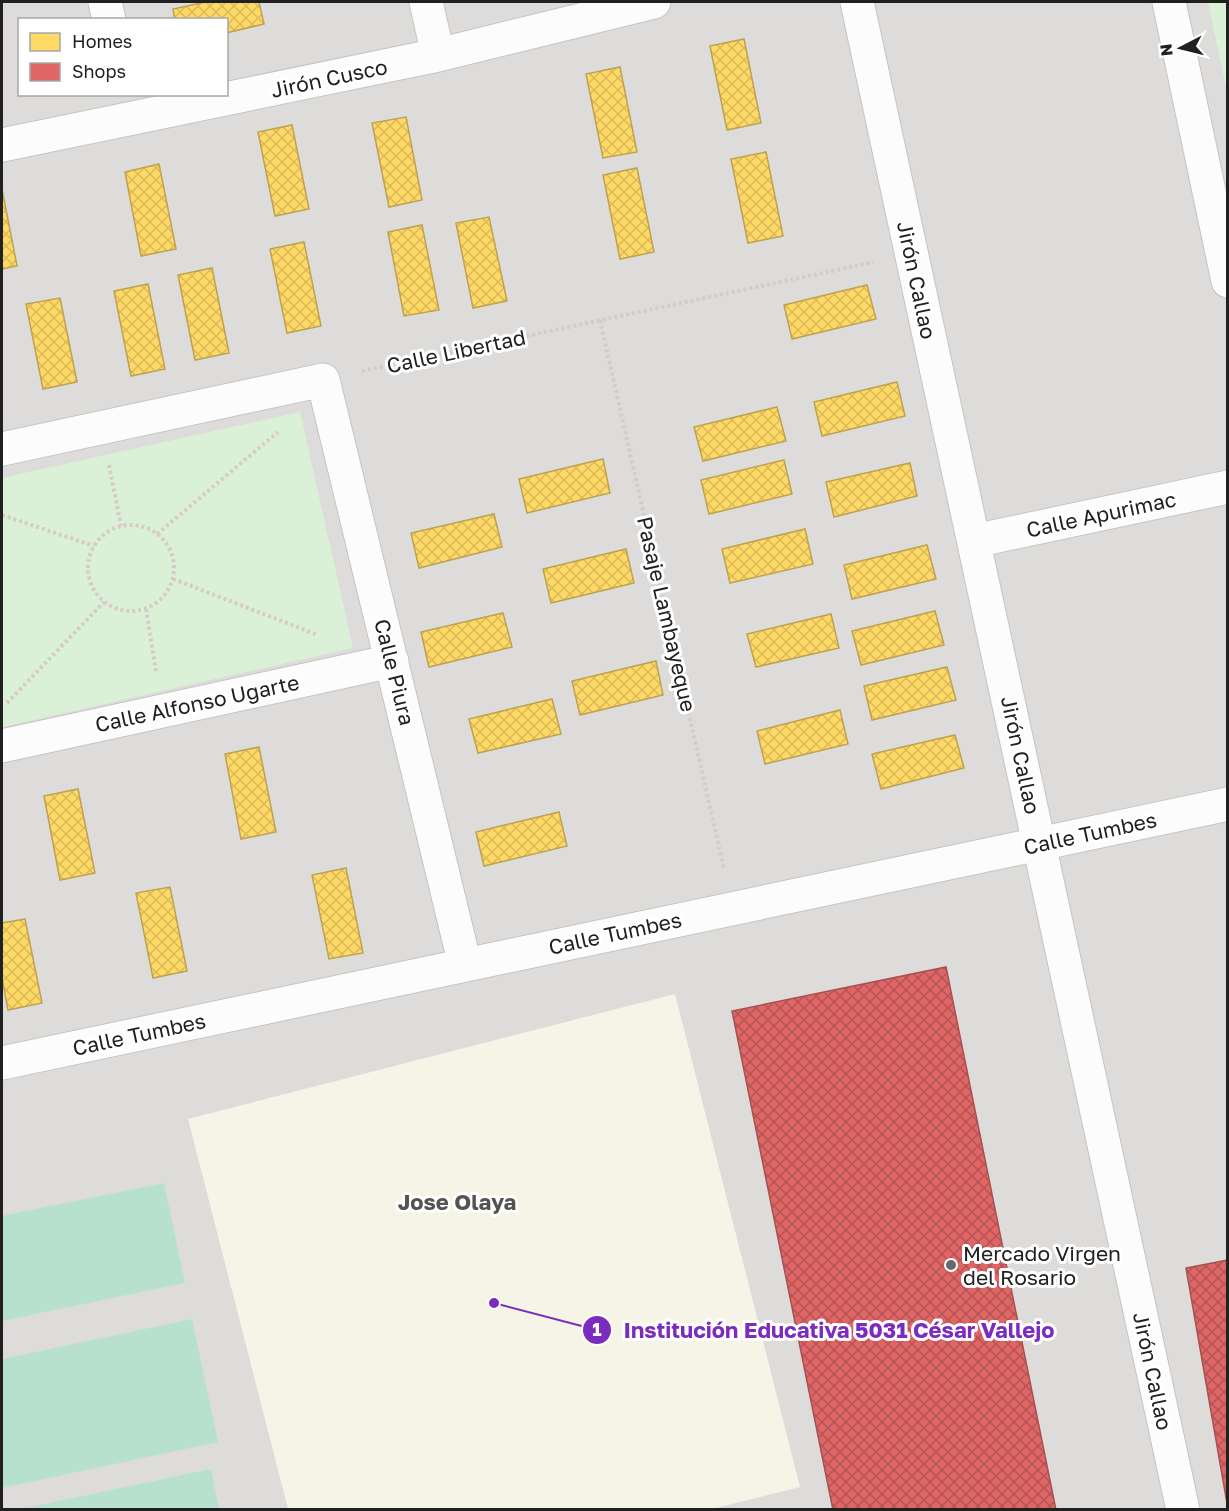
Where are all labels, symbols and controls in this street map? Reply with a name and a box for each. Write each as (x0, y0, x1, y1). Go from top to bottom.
legend (18, 18, 228, 96)
north arrow (1151, 18, 1211, 78)
text: Homes (72, 30, 132, 52)
text: N (1155, 43, 1177, 57)
street label: Jirón Cusco (268, 53, 390, 103)
text: Shops (72, 60, 126, 82)
street label: Jirón Callao (892, 219, 942, 341)
street label: Calle Libertad (384, 324, 528, 378)
street label: Calle Apurimac (1024, 485, 1178, 543)
street label: Pasaje Lambayeque (632, 514, 702, 714)
street label: Calle Piura (369, 616, 421, 728)
street label: Calle Alfonso Ugarte (93, 669, 301, 737)
street label: Jirón Callao (996, 694, 1046, 816)
street label: Calle Tumbes (1021, 806, 1159, 860)
street label: Calle Tumbes (546, 906, 684, 960)
street label: Calle Tumbes (70, 1007, 208, 1061)
district label: Jose Olaya (398, 1188, 516, 1215)
place label: Mercado Virgen del Rosario (963, 1240, 1121, 1290)
marker: Mercado Virgen del Rosario (944, 1258, 958, 1272)
callout: Institución Educativa 5031 César Vallejo (582, 1310, 1067, 1350)
street label: Jirón Callao (1128, 1310, 1178, 1432)
text: Institución Educativa 5031 César Vallejo (623, 1316, 1055, 1343)
text: 1 (592, 1318, 602, 1340)

